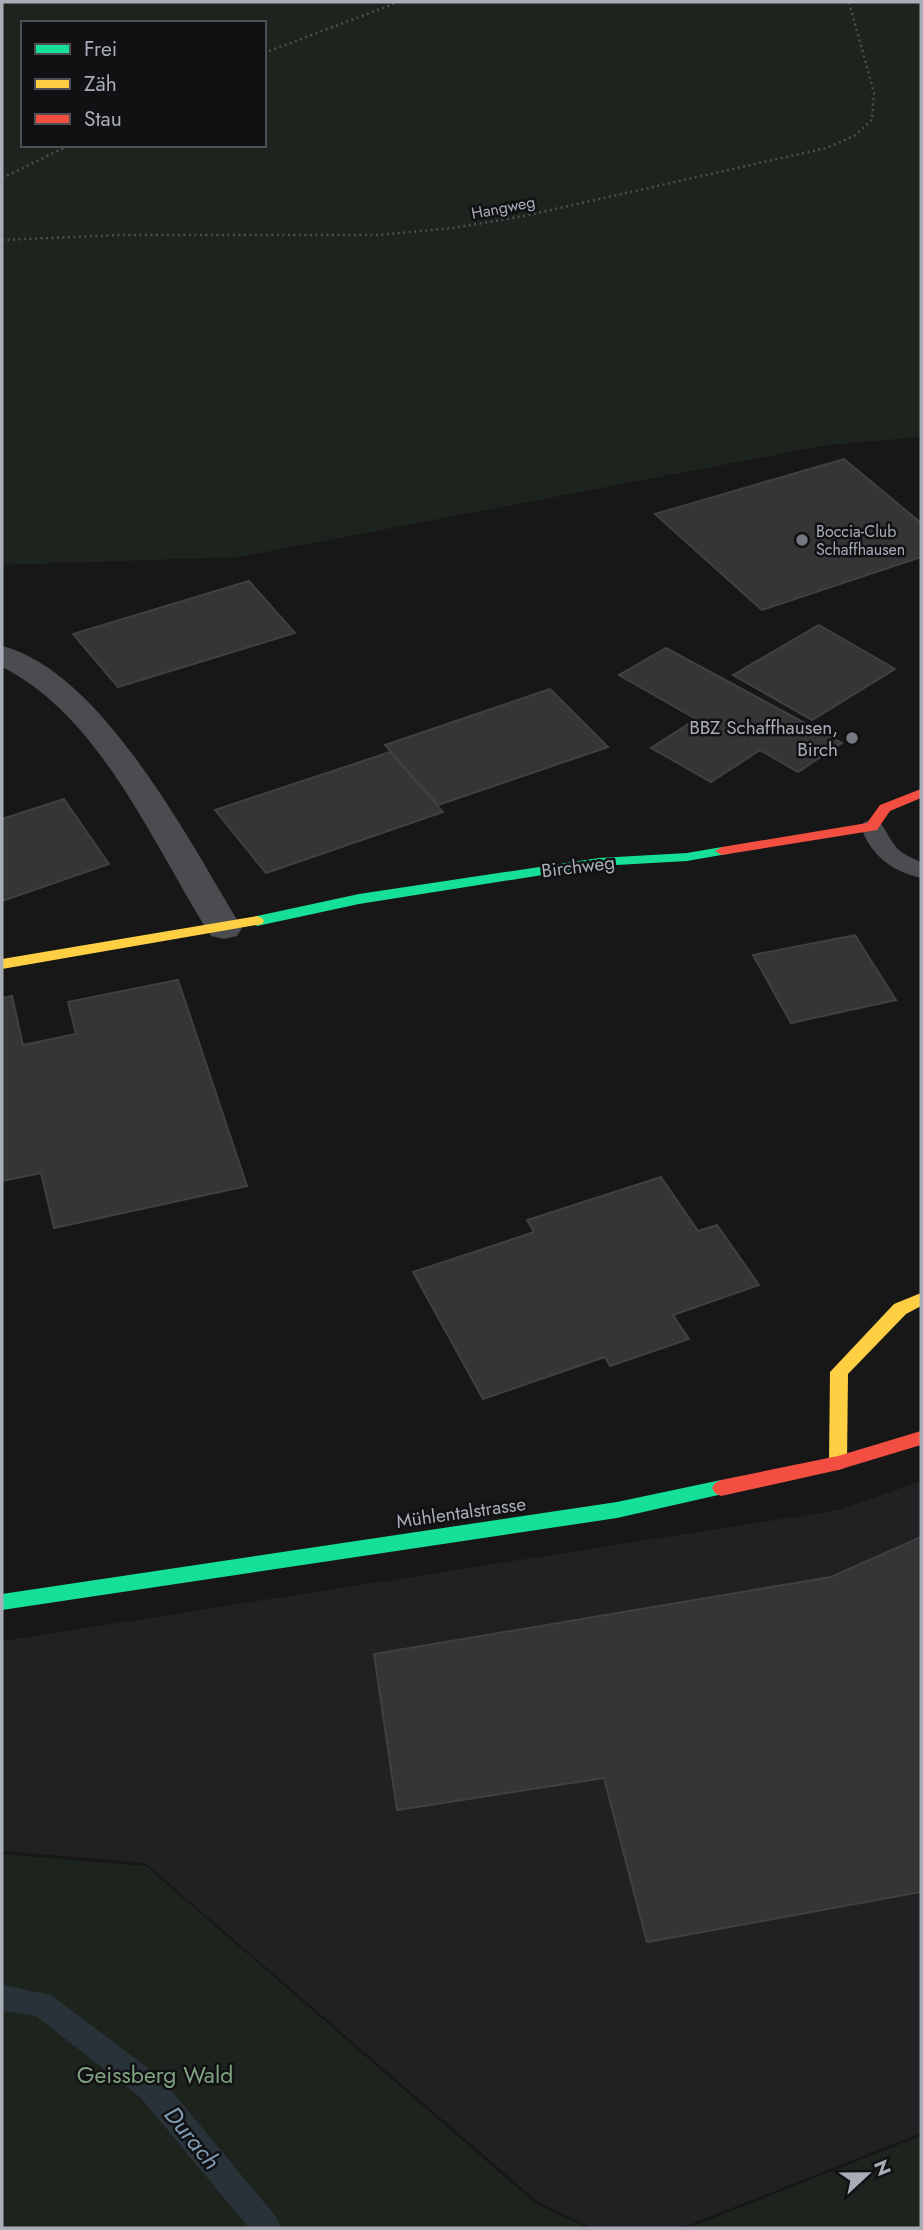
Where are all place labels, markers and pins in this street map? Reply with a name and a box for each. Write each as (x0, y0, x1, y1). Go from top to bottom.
place label: Boccia-Club Schaffhausen (816, 520, 905, 561)
marker: Boccia-Club Schaffhausen (794, 532, 810, 548)
place label: BBZ Schaffhausen, Birch (689, 714, 838, 763)
marker: BBZ Schaffhausen, Birch (844, 730, 860, 746)

